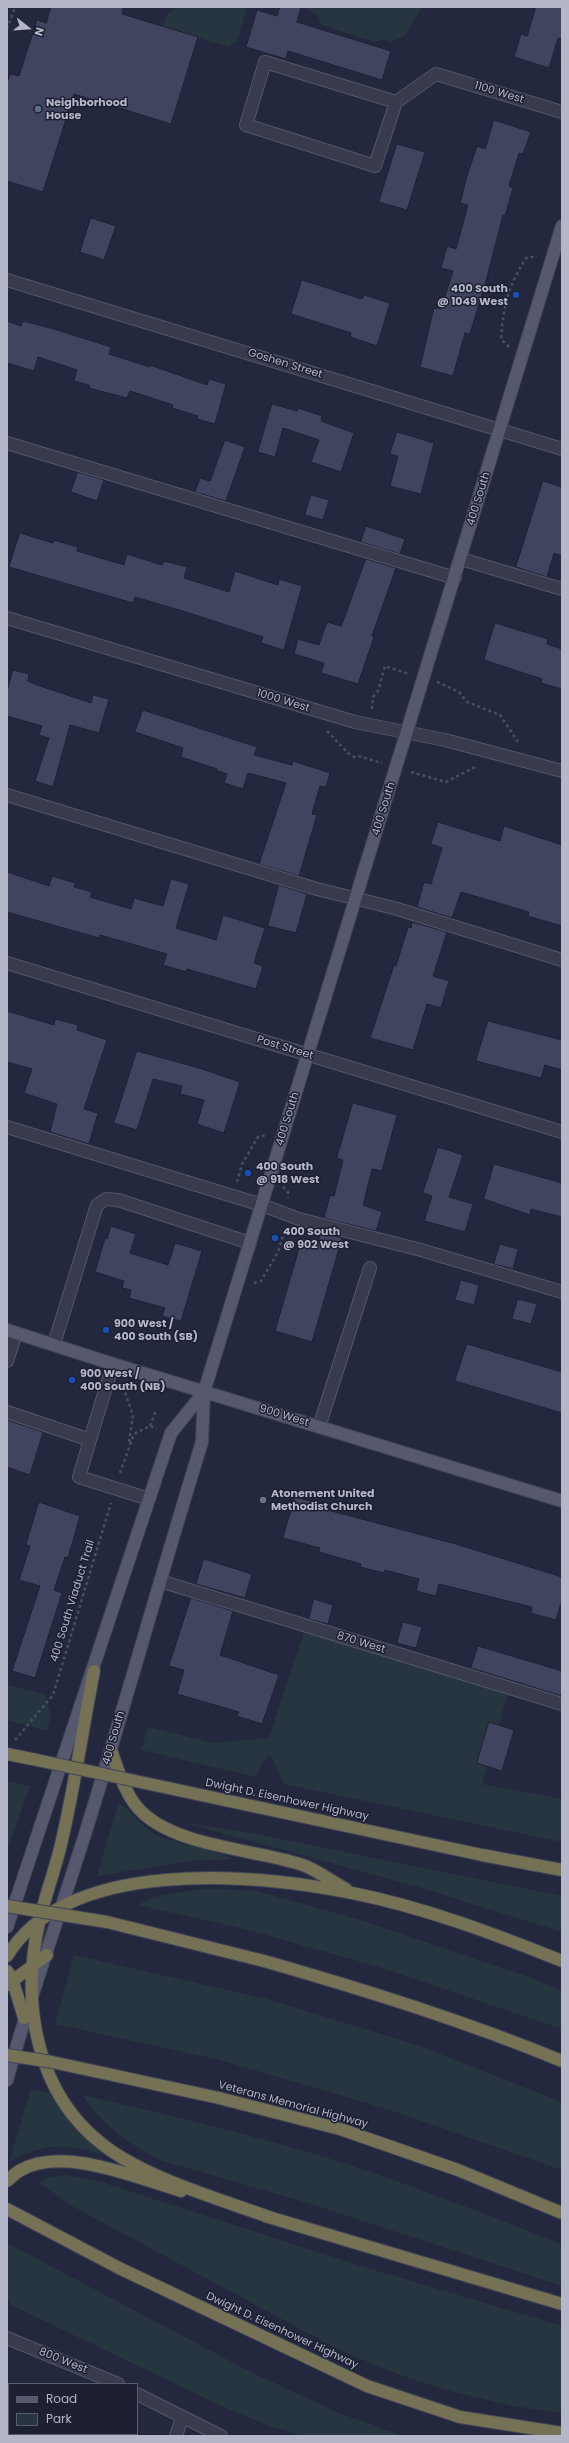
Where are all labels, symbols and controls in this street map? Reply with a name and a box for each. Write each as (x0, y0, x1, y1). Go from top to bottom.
north arrow (8, 8, 48, 48)
text: N (31, 25, 48, 38)
street label: 1100 West (473, 79, 525, 107)
place label: Neighborhood House (46, 96, 127, 122)
marker: Neighborhood House (33, 104, 43, 114)
place label: 400 South @ 1049 West (437, 282, 508, 308)
marker: 400 South @ 1049 West (511, 290, 521, 300)
street label: Goshen Street (246, 346, 324, 382)
street label: 400 South (465, 471, 493, 527)
street label: 1000 West (255, 687, 311, 715)
street label: 400 South (370, 781, 398, 837)
street label: Post Street (255, 1033, 315, 1063)
street label: 400 South (274, 1091, 302, 1147)
place label: 400 South @ 918 West (256, 1160, 320, 1186)
marker: 400 South @ 918 West (243, 1168, 253, 1178)
place label: 400 South @ 902 West (283, 1225, 349, 1251)
marker: 400 South @ 902 West (270, 1233, 280, 1243)
place label: 900 West / 400 South (SB) (114, 1317, 198, 1343)
marker: 900 West / 400 South (SB) (101, 1325, 111, 1335)
place label: 900 West / 400 South (NB) (80, 1367, 166, 1393)
marker: 900 West / 400 South (NB) (67, 1375, 77, 1385)
street label: 900 West (258, 1402, 310, 1430)
place label: Atonement United Methodist Church (271, 1487, 375, 1513)
marker: Atonement United Methodist Church (258, 1495, 268, 1505)
street label: 400 South Viaduct Trail (48, 1538, 98, 1664)
street label: 870 West (335, 1629, 387, 1657)
street label: 400 South (100, 1710, 128, 1766)
street label: Dwight D. Eisenhower Highway (204, 1776, 370, 1824)
street label: Veterans Memorial Highway (217, 2079, 369, 2131)
street label: Dwight D. Eisenhower Highway (204, 2290, 360, 2372)
street label: 800 West (37, 2345, 89, 2377)
legend (8, 2383, 138, 2435)
text: Road (46, 2390, 77, 2407)
text: Park (46, 2410, 72, 2427)

